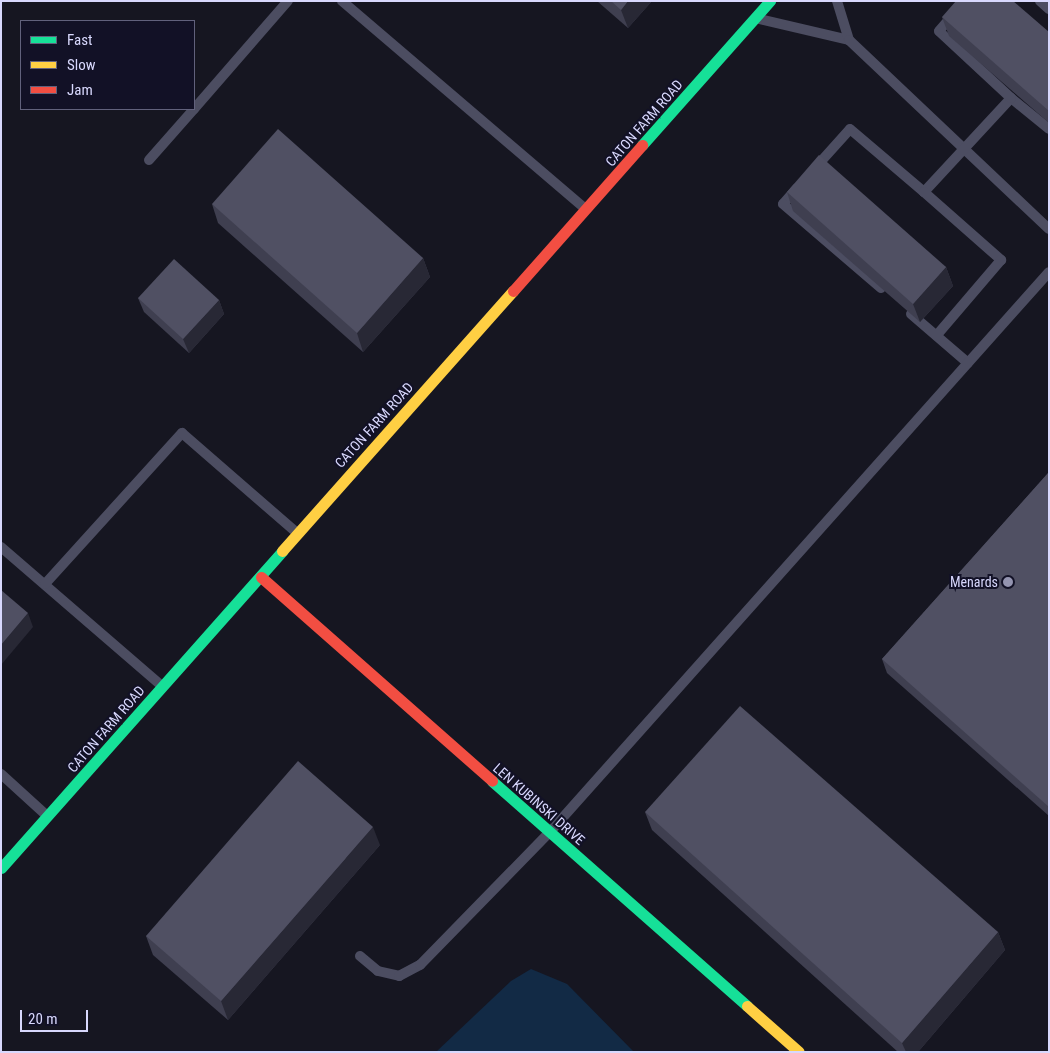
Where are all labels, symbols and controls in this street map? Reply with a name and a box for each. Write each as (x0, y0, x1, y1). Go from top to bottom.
legend (20, 20, 195, 110)
text: Fast (67, 31, 92, 49)
text: Slow (67, 56, 96, 74)
street label: CATON FARM ROAD (602, 76, 686, 170)
text: Jam (67, 81, 93, 99)
street label: CATON FARM ROAD (331, 379, 417, 471)
place label: Menards (950, 574, 998, 590)
marker: Menards (1002, 576, 1014, 588)
street label: CATON FARM ROAD (64, 682, 148, 776)
street label: LEN KUBINSKI DRIVE (490, 760, 588, 848)
scale bar (22, 1000, 90, 1032)
text: 20 m (28, 1010, 58, 1028)

